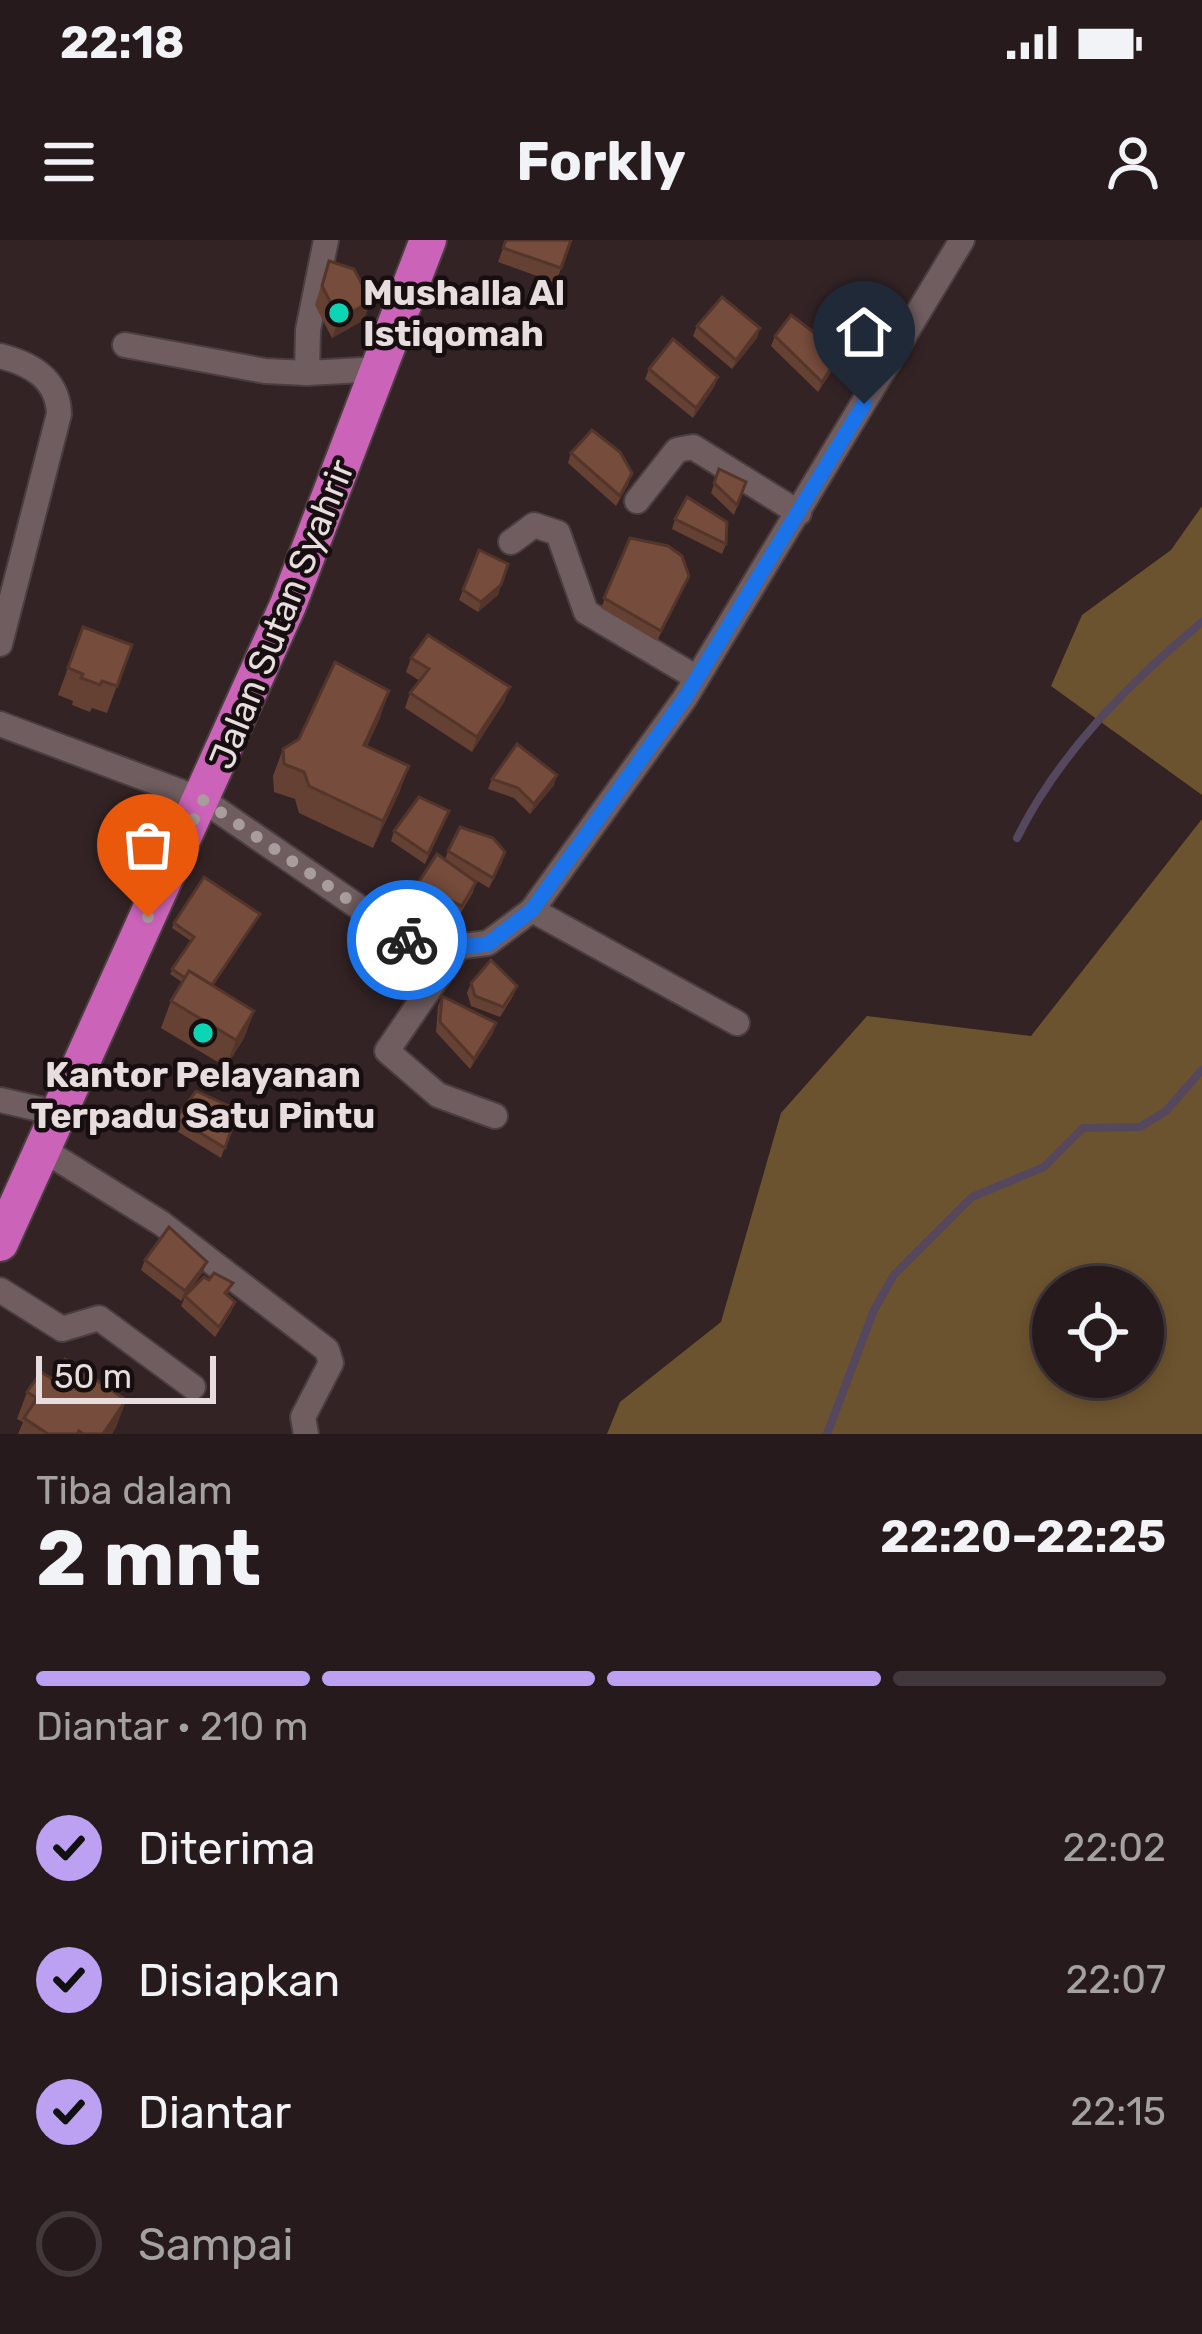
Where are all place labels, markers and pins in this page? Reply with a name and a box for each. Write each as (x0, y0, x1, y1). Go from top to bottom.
place label: Mushalla Al Istiqomah (363, 271, 565, 355)
pin (813, 281, 915, 404)
marker: Mushalla Al Istiqomah (326, 300, 352, 326)
pin (97, 794, 199, 917)
marker: Kantor Pelayanan Terpadu Satu Pintu (190, 1020, 216, 1046)
place label: Kantor Pelayanan Terpadu Satu Pintu (31, 1053, 375, 1137)

